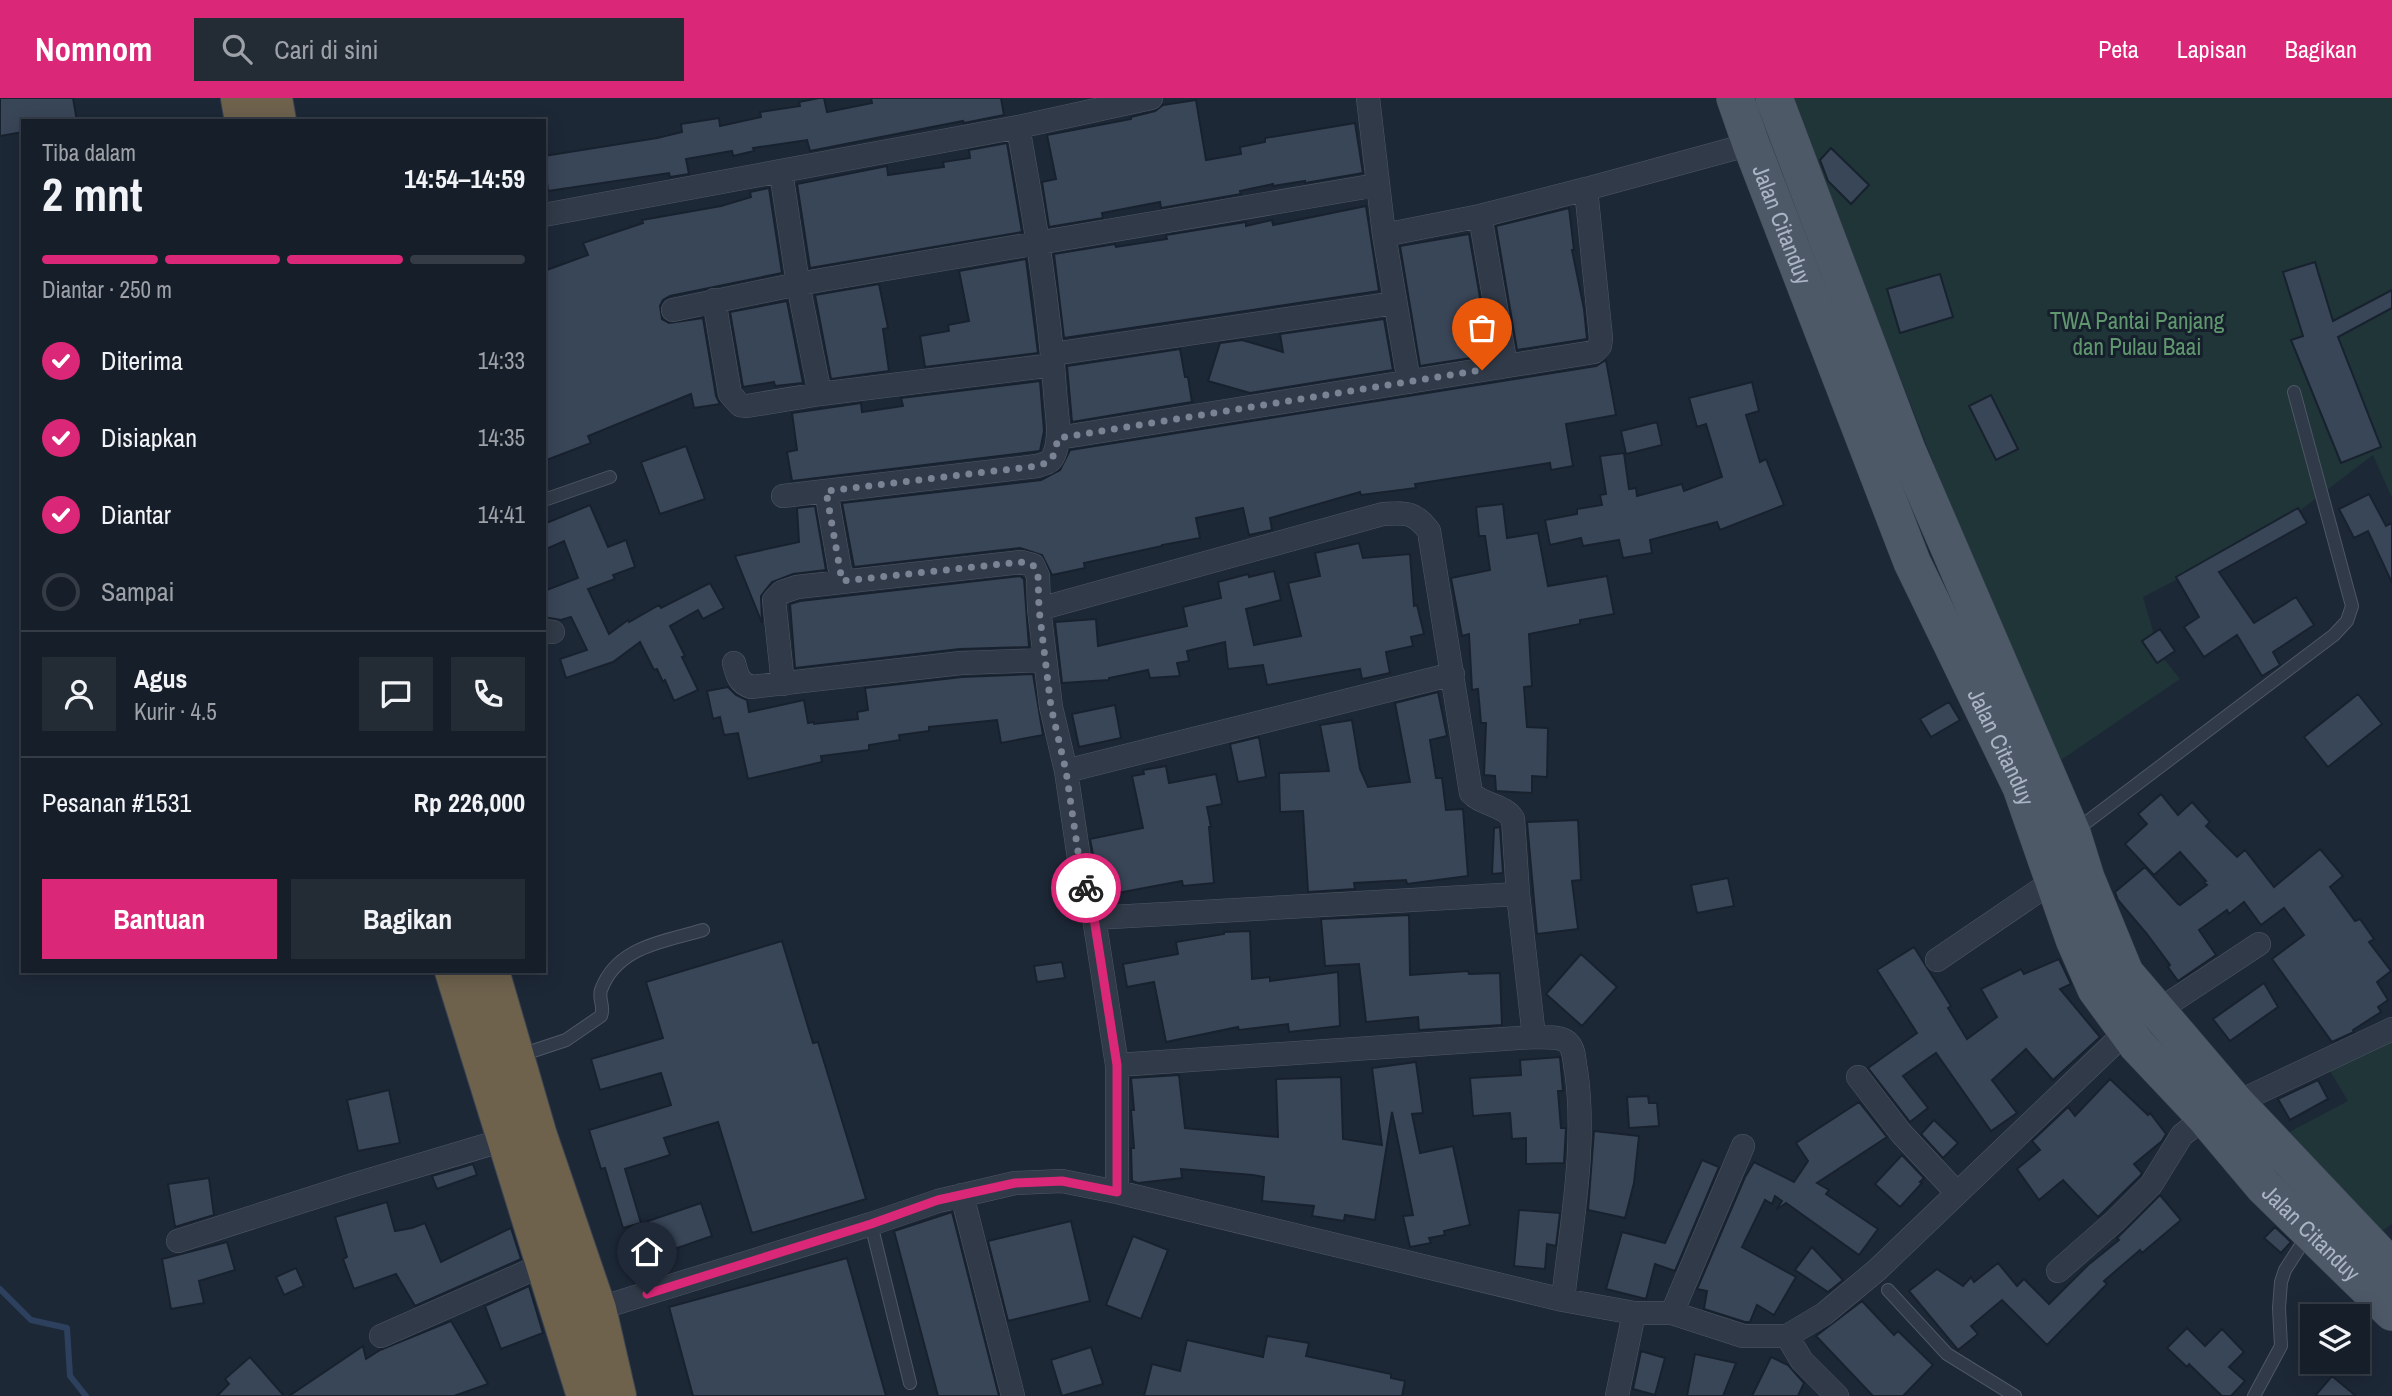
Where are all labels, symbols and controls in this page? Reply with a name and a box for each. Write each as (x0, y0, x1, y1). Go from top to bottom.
search box (194, 18, 684, 81)
text: Nomnom (35, 27, 152, 71)
icon: search (218, 30, 256, 68)
text: Cari di sini (274, 32, 379, 67)
text: Peta (2098, 33, 2139, 65)
text: Lapisan (2177, 33, 2247, 65)
text: Bagikan (2285, 33, 2357, 65)
text: Tiba dalam (42, 137, 136, 168)
street label: Jalan Citanduy (1745, 160, 1820, 289)
text: 14:54–14:59 (404, 161, 525, 196)
text: 2 mnt (42, 163, 143, 225)
text: Diantar · 250 m (42, 274, 172, 305)
pin (1452, 298, 1512, 370)
park label: TWA Pantai Panjang dan Pulau Baai (2050, 305, 2225, 362)
icon: bag (1463, 309, 1501, 347)
icon: check (42, 342, 80, 380)
text: Diterima (101, 343, 183, 378)
text: 14:33 (478, 345, 525, 376)
icon: check (42, 419, 80, 457)
text: Disiapkan (101, 420, 197, 455)
text: 14:35 (478, 422, 525, 453)
icon: check (42, 496, 80, 534)
text: Diantar (101, 497, 171, 532)
text: 14:41 (478, 499, 525, 530)
text: Sampai (101, 574, 174, 609)
button: person (42, 657, 116, 731)
button: chat (359, 657, 433, 731)
button: phone (451, 657, 525, 731)
text: Agus (134, 661, 187, 696)
street label: Jalan Citanduy (1961, 683, 2042, 810)
text: Kurir · 4.5 (134, 696, 217, 727)
text: Pesanan #1531 (42, 785, 191, 820)
text: Rp 226,000 (414, 785, 525, 820)
courier (1051, 853, 1121, 923)
icon: bike (1067, 869, 1105, 907)
button: Bantuan (42, 879, 277, 959)
button: Bagikan (291, 879, 525, 959)
street label: Jalan Citanduy (2256, 1178, 2368, 1288)
pin (617, 1222, 677, 1294)
icon: home (628, 1233, 666, 1271)
map controls (2300, 1304, 2370, 1374)
button: layers (2300, 1304, 2370, 1374)

